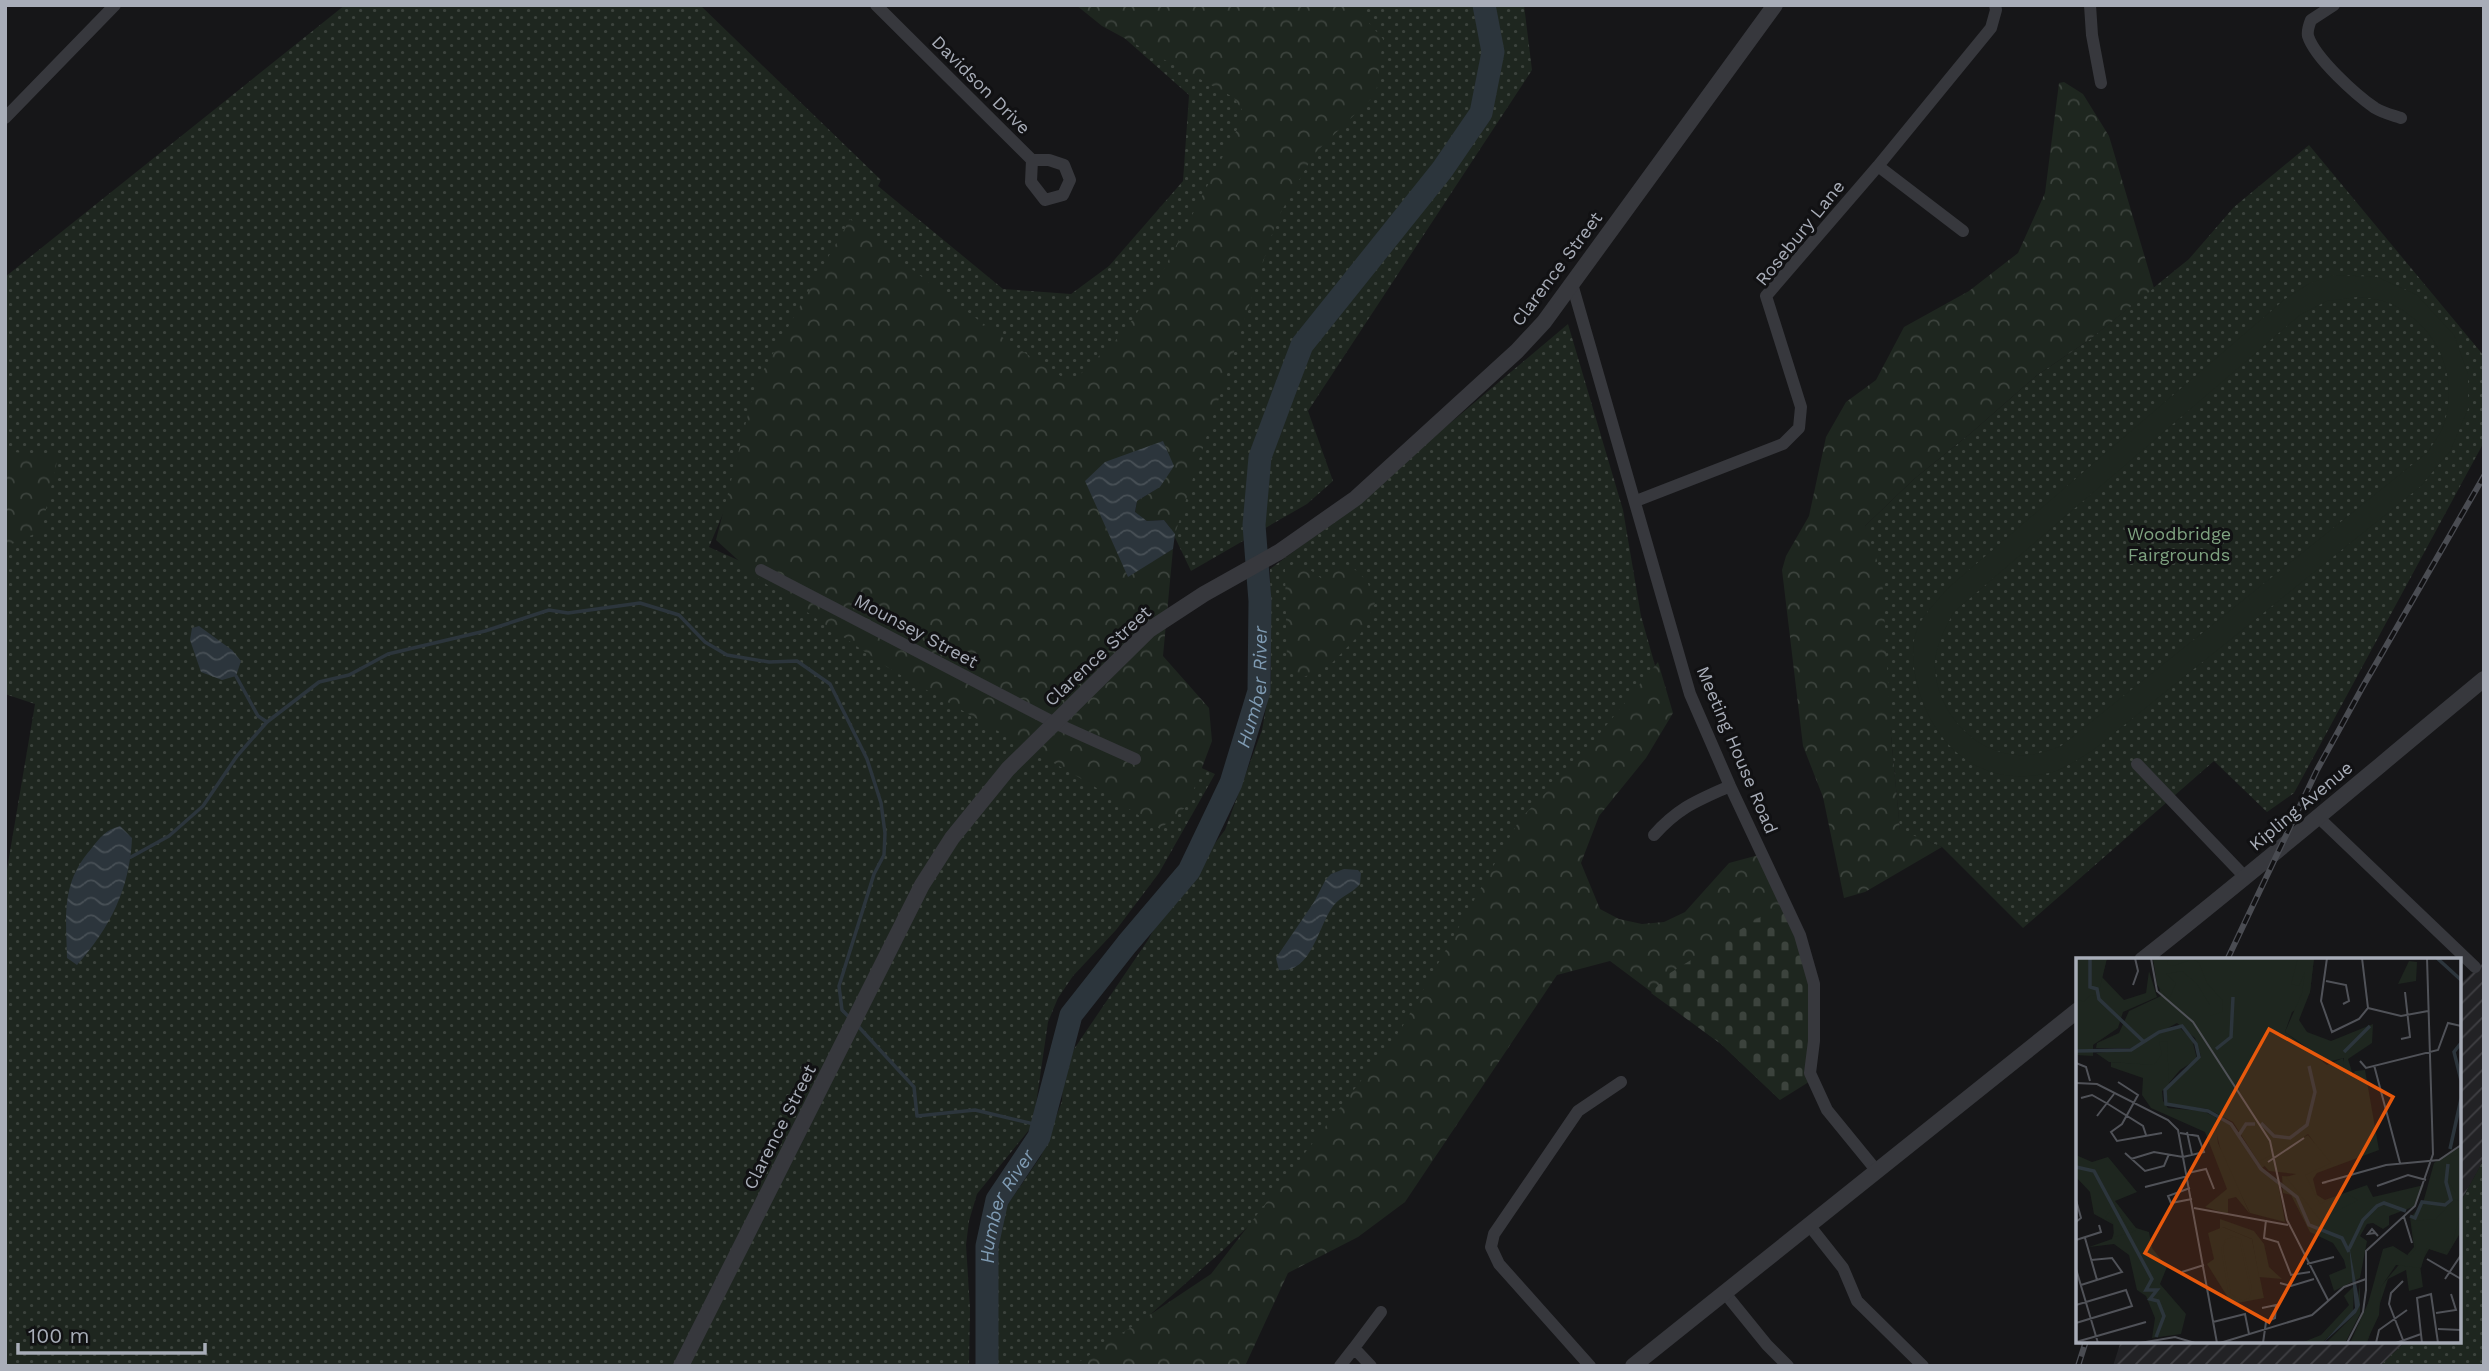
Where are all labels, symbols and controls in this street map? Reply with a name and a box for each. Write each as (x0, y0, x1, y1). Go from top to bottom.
street label: Davidson Drive (928, 31, 1035, 138)
street label: Rosebury Lane (1751, 176, 1849, 290)
street label: Clarence Street (1507, 207, 1607, 330)
park label: Woodbridge Fairgrounds (2127, 523, 2231, 565)
street label: Mounsey Street (851, 589, 982, 672)
street label: Clarence Street (1040, 601, 1155, 710)
water label: Humber River (1231, 625, 1272, 751)
street label: Meeting House Road (1693, 663, 1782, 837)
street label: Kipling Avenue (2245, 756, 2356, 855)
inset map (2076, 958, 2461, 1343)
street label: Clarence Street (739, 1060, 820, 1193)
water label: Humber River (975, 1145, 1040, 1264)
scale bar (18, 1312, 205, 1356)
text: 100 m (28, 1323, 90, 1348)

